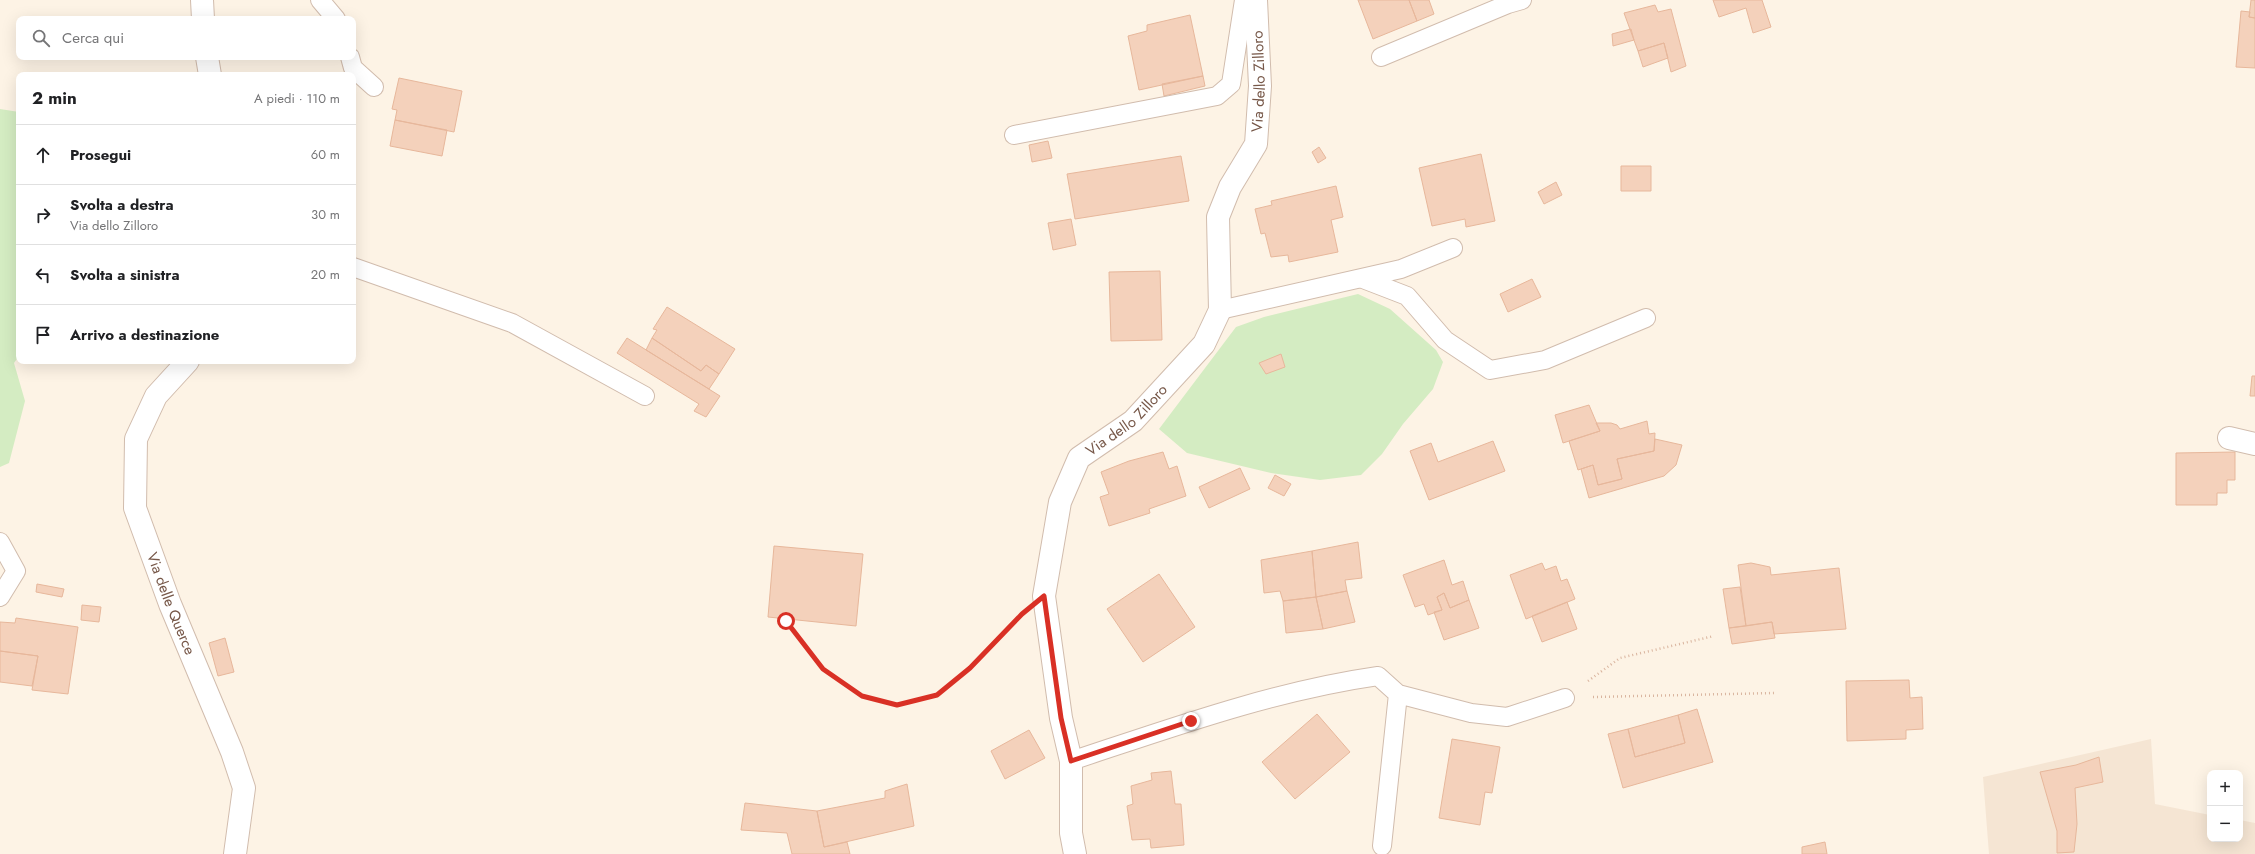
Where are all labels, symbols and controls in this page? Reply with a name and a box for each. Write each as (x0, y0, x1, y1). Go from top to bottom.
search box (16, 16, 356, 60)
icon: search (30, 27, 52, 49)
text: Cerca qui (62, 27, 124, 49)
street label: Via dello Zilloro (1246, 30, 1271, 133)
text: 2 min (32, 86, 77, 110)
text: A piedi · 110 m (254, 89, 340, 108)
icon: ahead (32, 144, 54, 166)
text: Prosegui (70, 144, 131, 166)
text: 60 m (311, 145, 340, 164)
text: Svolta a destra (70, 194, 174, 216)
icon: right (32, 204, 54, 226)
text: 30 m (311, 205, 340, 224)
text: Via dello Zilloro (70, 216, 158, 235)
icon: left (32, 264, 54, 286)
text: Svolta a sinistra (70, 264, 180, 286)
text: 20 m (311, 265, 340, 284)
icon: arrive (32, 324, 54, 346)
text: Arrivo a destinazione (70, 324, 219, 346)
street label: Via dello Zilloro (1081, 379, 1173, 461)
street label: Via delle Querce (141, 549, 201, 658)
route start (777, 612, 795, 630)
route end (1182, 712, 1200, 730)
map controls (2207, 770, 2243, 842)
button: + (2207, 770, 2243, 806)
button: − (2207, 806, 2243, 842)

